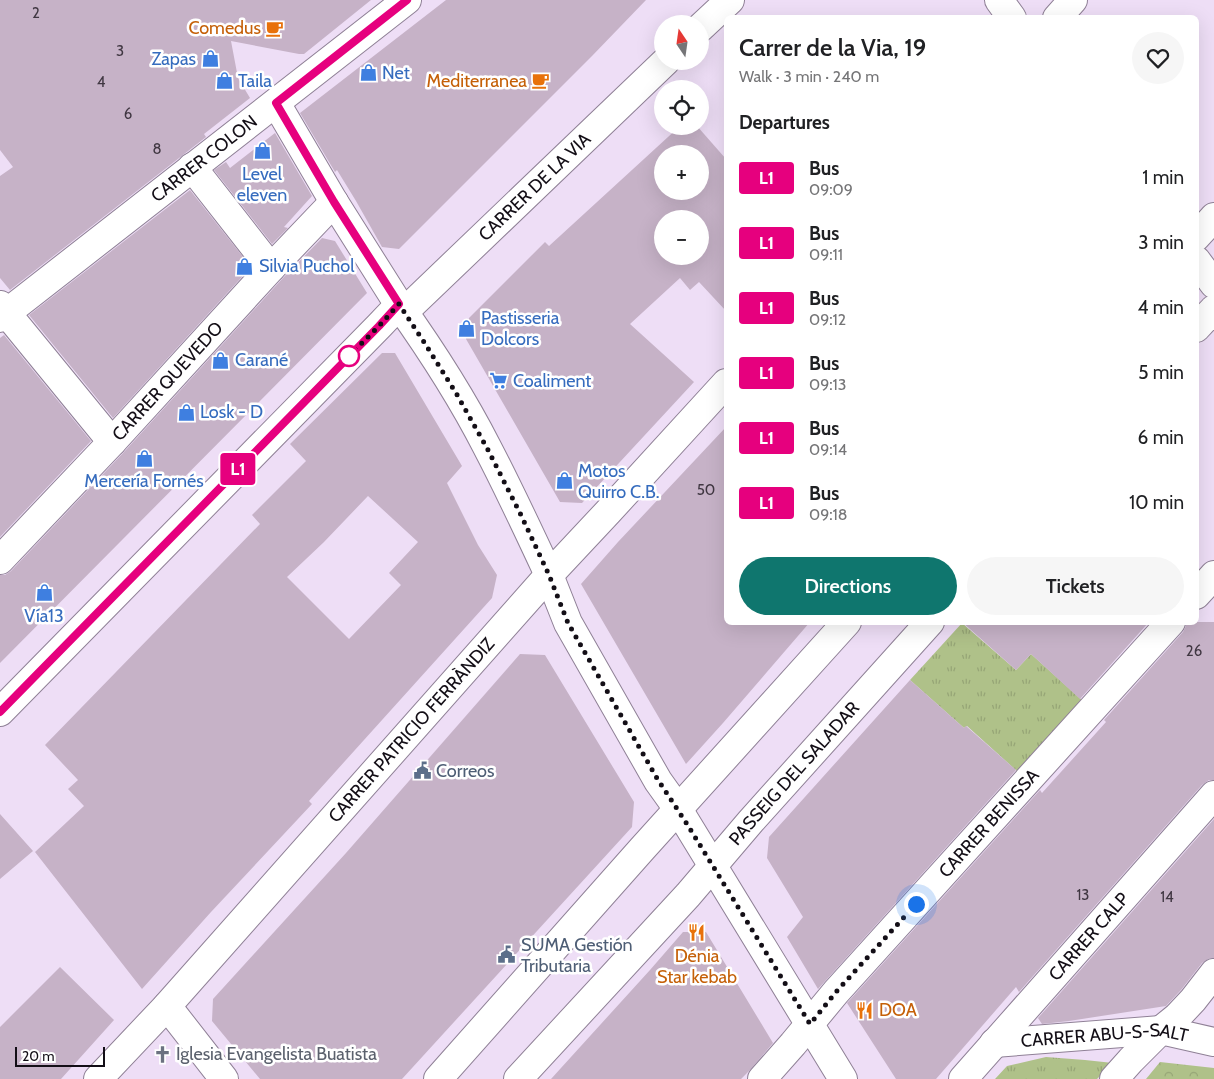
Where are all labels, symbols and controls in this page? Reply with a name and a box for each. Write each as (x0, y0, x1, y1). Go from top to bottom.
house number: 2 (32, 4, 40, 22)
north arrow (654, 15, 709, 70)
map controls (654, 15, 709, 265)
place label: Comedus (188, 17, 261, 39)
cafe icon: Comedus (265, 18, 285, 38)
button: heart (1132, 32, 1184, 84)
text: Carrer de la Via, 19 (739, 33, 926, 62)
house number: 3 (116, 42, 124, 60)
place label: Zapas (152, 48, 196, 70)
shop icon: Zapas (200, 49, 220, 69)
place label: Net (382, 62, 410, 84)
shop icon: Net (358, 63, 378, 83)
text: Walk · 3 min · 240 m (739, 67, 879, 86)
place label: Taila (238, 70, 272, 92)
place label: Mediterranea (427, 70, 527, 92)
shop icon: Taila (214, 71, 234, 91)
cafe icon: Mediterranea (531, 71, 551, 91)
house number: 4 (97, 73, 106, 91)
button: locate (654, 80, 709, 135)
house number: 6 (124, 105, 132, 123)
street label: CARRER COLON (147, 110, 262, 207)
text: Departures (739, 111, 830, 134)
street label: CARRER DE LA VIA (474, 128, 595, 246)
house number: 8 (152, 140, 162, 158)
shop icon: Level eleven (252, 141, 272, 161)
button: + (654, 145, 709, 200)
text: Bus (809, 157, 839, 180)
place label: Level eleven (237, 163, 287, 206)
text: 1 min (1142, 166, 1184, 189)
text: L1 (759, 167, 774, 189)
text: 09:09 (809, 180, 853, 199)
button: − (654, 210, 709, 265)
text: Bus (809, 222, 839, 245)
text: 3 min (1138, 231, 1184, 254)
text: L1 (759, 232, 774, 254)
text: 09:11 (809, 245, 843, 264)
place label: Silvia Puchol (259, 255, 355, 277)
shop icon: Silvia Puchol (235, 256, 255, 276)
text: Bus (809, 287, 839, 310)
text: 4 min (1137, 296, 1184, 319)
text: L1 (759, 297, 774, 319)
place label: Pastisseria Dolcors (481, 307, 560, 350)
text: 09:12 (809, 310, 846, 329)
street label: CARRER QUEVEDO (108, 317, 228, 445)
shop icon: Pastisseria Dolcors (457, 318, 477, 338)
unlabelled marker (338, 345, 360, 367)
place label: Carané (235, 349, 288, 371)
shop icon: Carané (211, 350, 231, 370)
text: Bus (809, 352, 839, 375)
text: 5 min (1138, 361, 1184, 384)
text: L1 (759, 362, 774, 384)
place label: Coaliment (513, 370, 591, 392)
supermarket icon: Coaliment (489, 371, 509, 391)
text: 09:13 (809, 375, 846, 394)
place label: Losk - D (200, 401, 263, 423)
shop icon: Losk - D (176, 402, 196, 422)
text: Bus (809, 417, 839, 440)
text: 6 min (1138, 426, 1184, 449)
text: L1 (759, 427, 774, 449)
text: 09:14 (809, 440, 847, 459)
shop icon: Mercería Fornés (134, 448, 154, 468)
line badge: L1 (216, 453, 260, 485)
text: L1 (230, 458, 246, 480)
place label: Motos Quirro C.B. (578, 460, 659, 503)
place label: Mercería Fornés (84, 470, 204, 492)
shop icon: Motos Quirro C.B. (554, 471, 574, 491)
house number: 50 (697, 481, 715, 499)
text: Bus (809, 482, 839, 505)
text: 10 min (1129, 491, 1184, 514)
text: L1 (759, 492, 774, 514)
text: 09:18 (809, 505, 848, 524)
button: Directions (739, 557, 957, 615)
button: Tickets (967, 557, 1184, 615)
shop icon: Vía13 (34, 583, 54, 603)
place label: Vía13 (24, 605, 64, 627)
street label: CARRER PATRICIO FERRÀNDIZ (324, 633, 499, 827)
house number: 26 (1186, 642, 1202, 660)
street label: PASSEIG DEL SALADAR (724, 697, 864, 850)
place label: Correos (436, 760, 494, 782)
public building icon: Correos (412, 761, 432, 781)
street label: CARRER BENISSA (934, 764, 1044, 882)
house number: 13 (1076, 886, 1090, 904)
street label: CARRER CALP (1044, 888, 1134, 985)
house number: 14 (1160, 888, 1174, 906)
your location (904, 892, 929, 917)
restaurant icon: Dénia Star kebab (687, 923, 707, 943)
place label: SUMA Gestión Tributaria (521, 934, 633, 977)
public building icon: SUMA Gestión Tributaria (497, 945, 517, 965)
place label: Dénia Star kebab (657, 945, 737, 988)
place label: DOA (879, 999, 917, 1021)
restaurant icon: DOA (855, 1000, 875, 1020)
street label: CARRER ABU-S-SALT (1020, 1019, 1191, 1052)
place label: Iglesia Evangelista Buatista (176, 1043, 377, 1065)
scale bar (15, 1044, 105, 1067)
church icon: Iglesia Evangelista Buatista (152, 1044, 172, 1064)
text: 20 m (22, 1047, 55, 1065)

